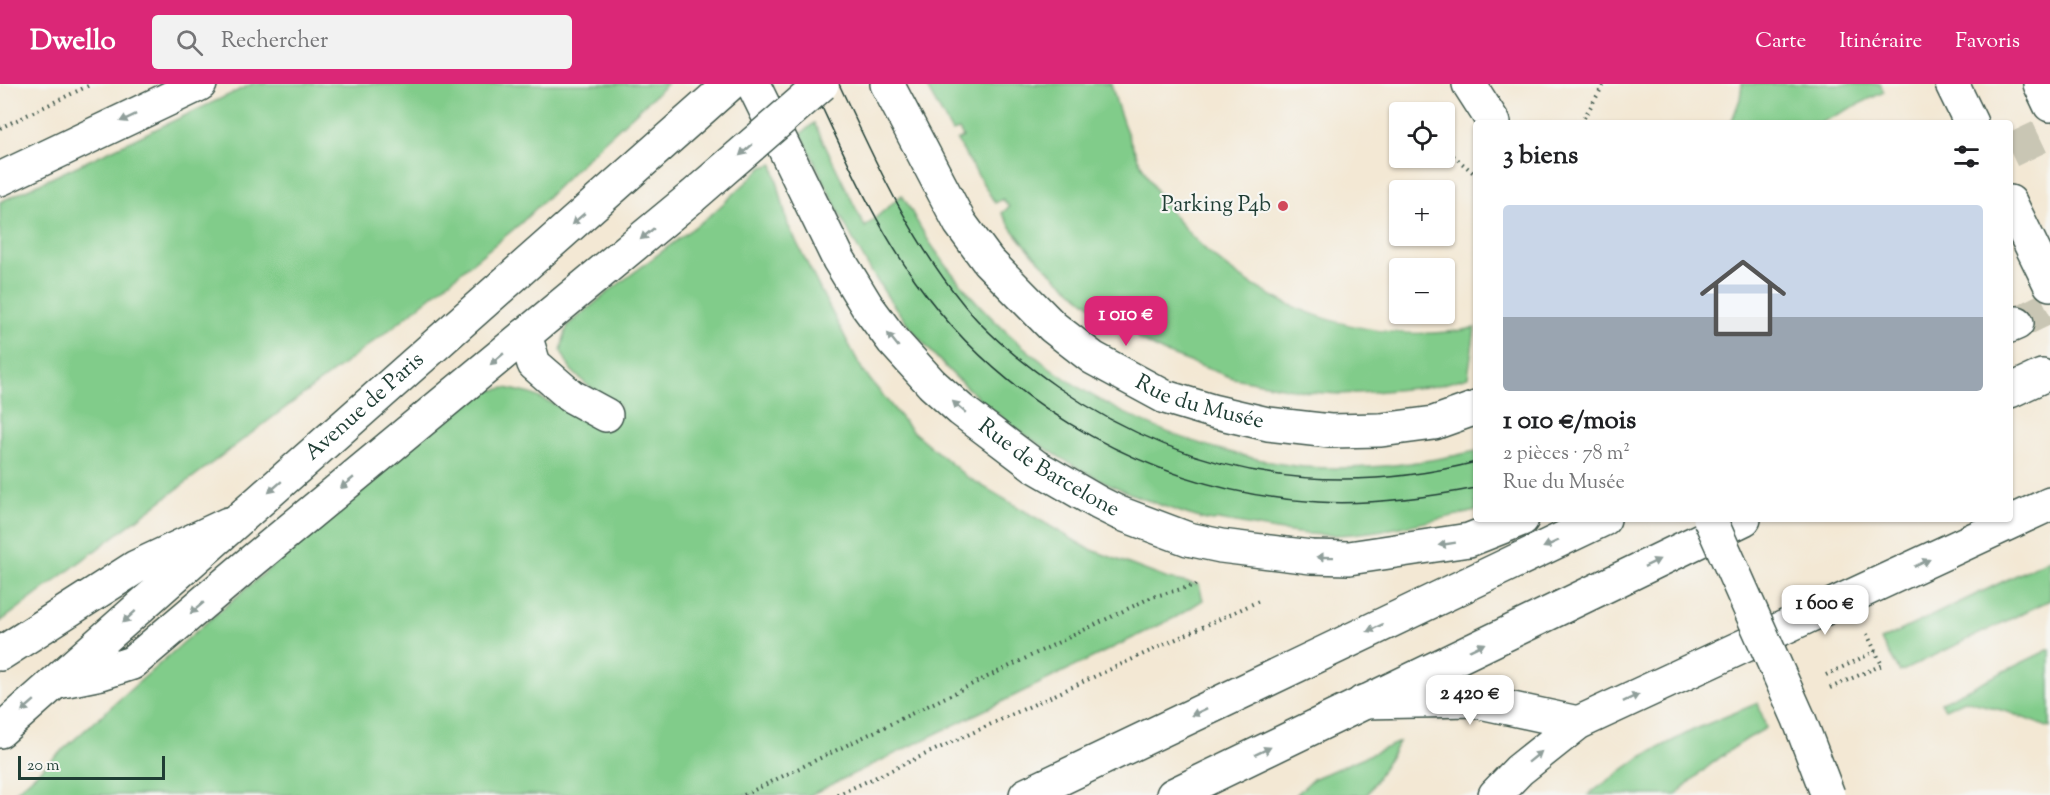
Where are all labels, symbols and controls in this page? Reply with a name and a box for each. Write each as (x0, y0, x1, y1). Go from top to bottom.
search box (152, 15, 572, 69)
text: Dwello (30, 22, 116, 62)
icon: search (173, 26, 206, 59)
text: Rechercher (221, 26, 328, 58)
text: Carte (1755, 27, 1806, 57)
text: Itinéraire (1839, 27, 1922, 57)
text: Favoris (1955, 27, 2020, 57)
map controls (1389, 102, 1455, 324)
button: locate (1389, 102, 1455, 168)
one-way arrow (120, 114, 137, 123)
text: 3 biens (1503, 138, 1578, 175)
icon: filters (1950, 140, 1983, 173)
one-way arrow (739, 143, 754, 156)
button: + (1389, 180, 1455, 246)
place label: Parking P4b (1161, 190, 1271, 222)
marker: Parking P4b (1276, 199, 1290, 213)
one-way arrow (571, 212, 586, 226)
one-way arrow (640, 227, 655, 240)
icon: home (1689, 244, 1797, 352)
button: − (1389, 258, 1455, 324)
pin: 1 010 € (1071, 296, 1181, 347)
text: 1 010 € (1098, 301, 1154, 330)
one-way arrow (887, 332, 900, 348)
street label: Avenue de Paris (298, 345, 432, 469)
one-way arrow (489, 352, 505, 365)
street label: Rue du Musée (1129, 367, 1267, 439)
one-way arrow (952, 401, 967, 414)
text: 1 010 €/mois (1503, 403, 1636, 440)
street label: Rue de Barcelone (971, 412, 1124, 526)
text: 2 pièces · 78 m² (1503, 440, 1630, 469)
text: Rue du Musée (1503, 469, 1625, 498)
one-way arrow (339, 476, 355, 489)
one-way arrow (267, 480, 282, 494)
one-way arrow (1437, 539, 1456, 548)
one-way arrow (1543, 540, 1560, 549)
one-way arrow (1316, 553, 1335, 562)
one-way arrow (1644, 558, 1661, 568)
one-way arrow (1914, 558, 1932, 568)
pin: 1 600 € (1770, 585, 1880, 636)
text: 1 600 € (1796, 590, 1854, 619)
one-way arrow (189, 601, 205, 614)
one-way arrow (122, 610, 137, 624)
one-way arrow (1367, 623, 1384, 632)
one-way arrow (1468, 643, 1485, 652)
pin: 2 420 € (1415, 675, 1525, 726)
text: 2 420 € (1440, 680, 1500, 709)
one-way arrow (1623, 693, 1641, 703)
one-way arrow (20, 700, 36, 713)
one-way arrow (1191, 707, 1208, 716)
one-way arrow (1255, 746, 1272, 756)
one-way arrow (1527, 751, 1542, 764)
scale bar (18, 753, 165, 780)
text: 20 m (27, 755, 60, 778)

